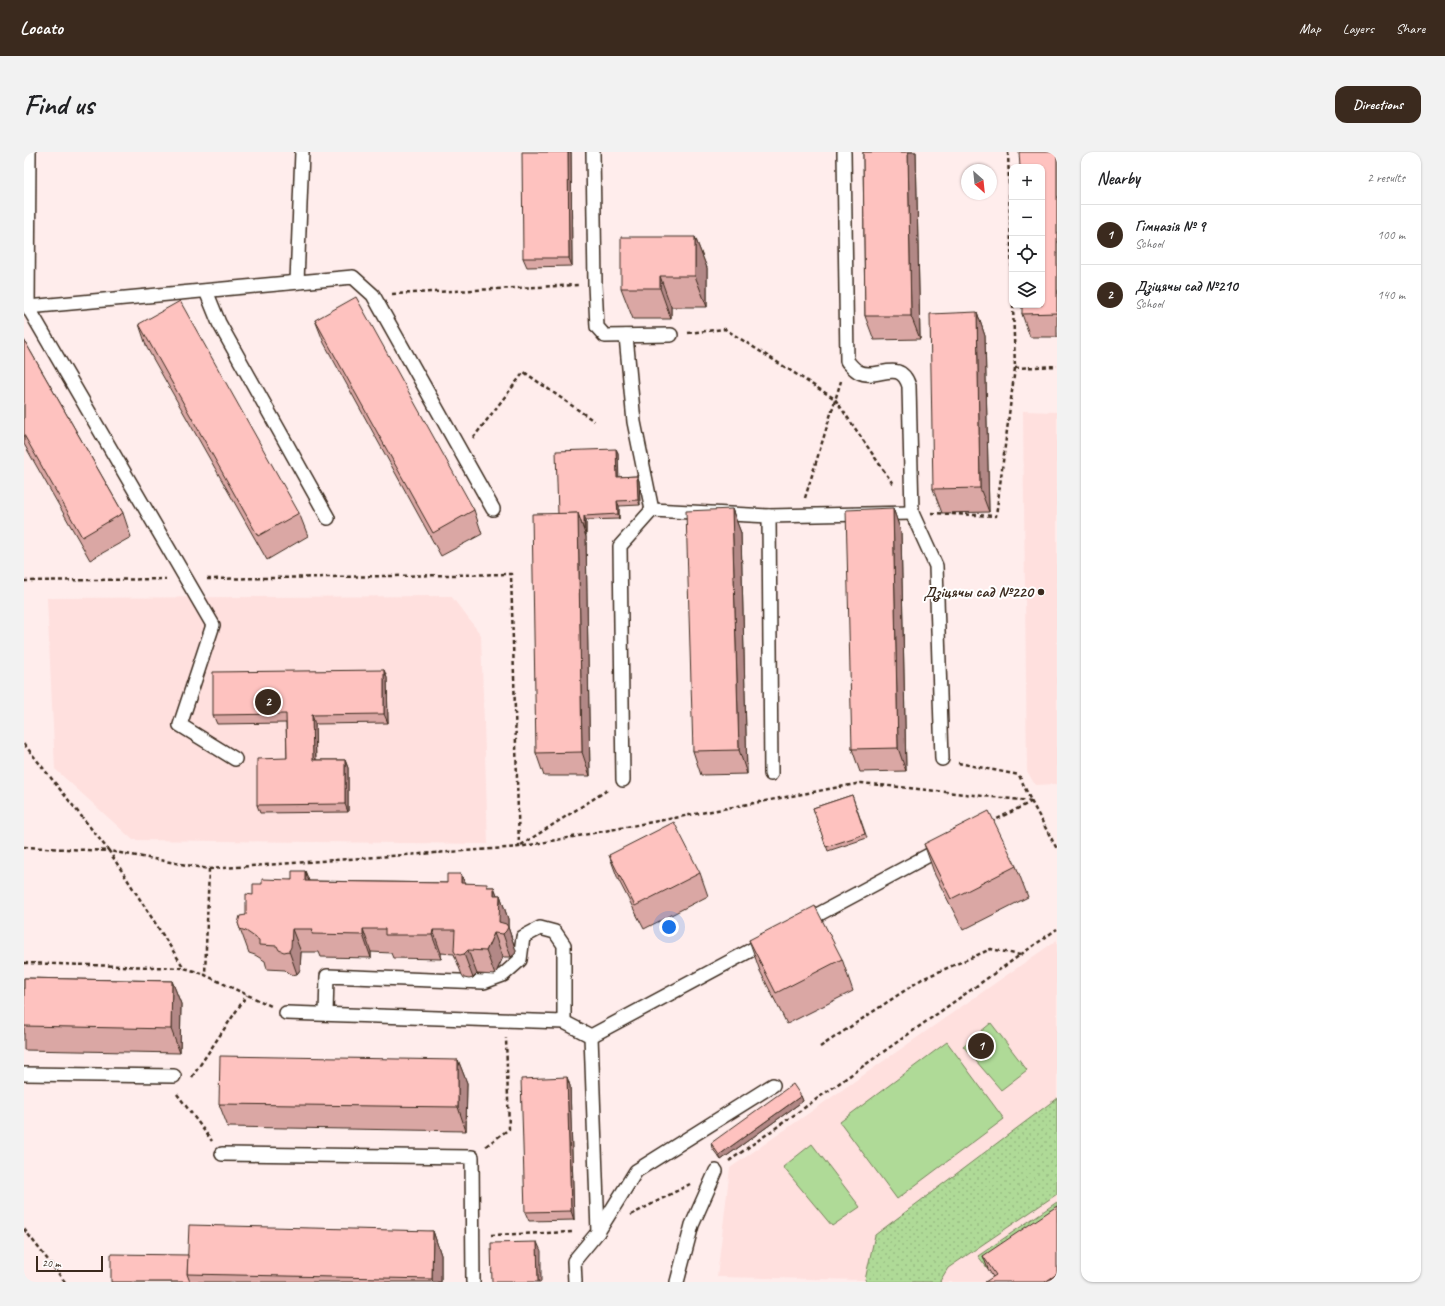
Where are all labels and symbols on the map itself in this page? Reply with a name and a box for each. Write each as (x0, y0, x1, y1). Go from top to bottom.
north arrow (961, 164, 997, 200)
place label: Дзіцячы сад №220 (923, 582, 1035, 602)
marker: Дзіцячы сад №220 (1036, 587, 1046, 597)
pin: 2 (255, 687, 281, 717)
your location (659, 917, 679, 937)
pin: 1 (968, 1031, 994, 1061)
scale bar (36, 1254, 103, 1273)

